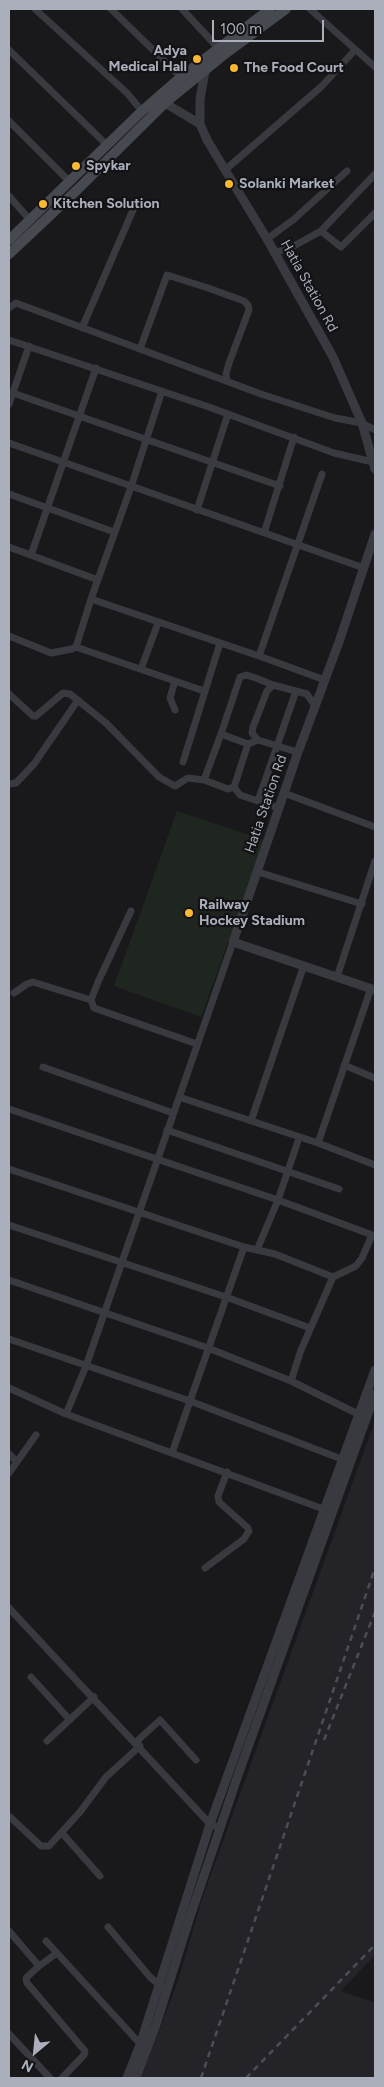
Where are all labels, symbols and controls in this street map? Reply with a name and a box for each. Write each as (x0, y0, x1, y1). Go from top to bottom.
scale bar (214, 10, 326, 42)
text: 100 m (220, 20, 262, 38)
place label: Adya Medical Hall (109, 43, 187, 75)
marker: Adya Medical Hall (191, 53, 203, 65)
place label: The Food Court (244, 60, 344, 76)
marker: The Food Court (228, 62, 240, 74)
place label: Spykar (86, 158, 131, 174)
marker: Spykar (70, 160, 82, 172)
place label: Solanki Market (239, 176, 334, 192)
marker: Solanki Market (223, 178, 235, 190)
place label: Kitchen Solution (53, 196, 160, 212)
marker: Kitchen Solution (37, 198, 49, 210)
street label: Hatia Station Rd (277, 237, 341, 335)
street label: Hatia Station Rd (241, 753, 291, 855)
place label: Railway Hockey Stadium (199, 897, 305, 930)
marker: Railway Hockey Stadium (183, 907, 195, 919)
north arrow (10, 2027, 60, 2077)
text: N (19, 2056, 37, 2076)

